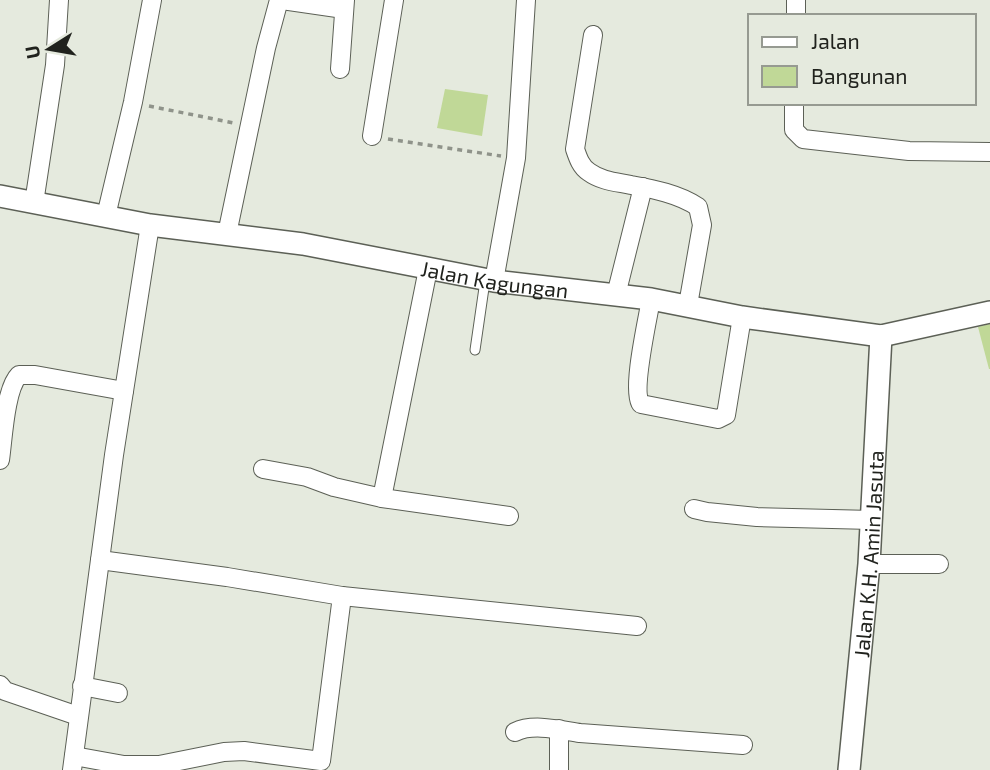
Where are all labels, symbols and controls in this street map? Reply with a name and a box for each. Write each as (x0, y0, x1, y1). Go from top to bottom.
north arrow (14, 14, 84, 84)
legend (748, 14, 976, 105)
text: Jalan (811, 28, 860, 53)
text: U (19, 44, 44, 61)
text: Bangunan (811, 63, 907, 88)
street label: Jalan Kagungan (419, 255, 570, 302)
street label: Jalan K.H. Amin Jasuta (847, 450, 887, 659)

